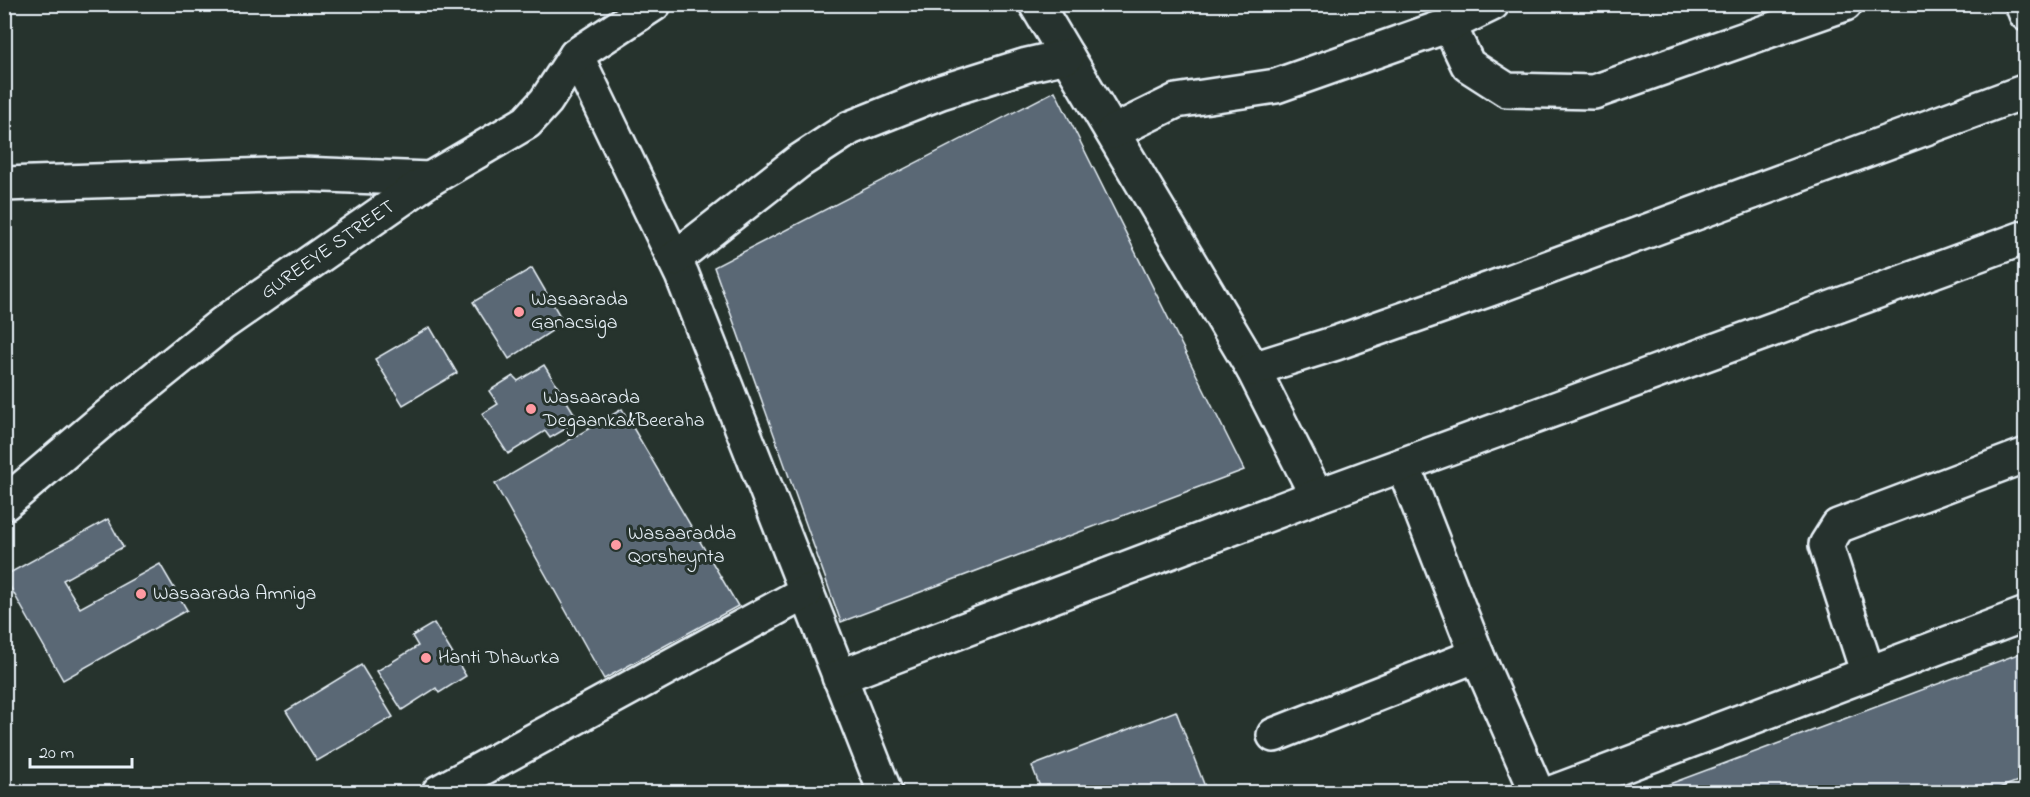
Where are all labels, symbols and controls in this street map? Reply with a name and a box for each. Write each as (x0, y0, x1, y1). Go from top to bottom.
street label: GUREEYE STREET (255, 193, 401, 307)
place label: Wasaarada Ganacsiga (531, 286, 628, 339)
marker: Wasaarada Ganacsiga (512, 305, 526, 319)
place label: Wasaarada Degaanka&Beeraha (542, 384, 704, 437)
marker: Wasaarada Degaanka&Beeraha (524, 402, 538, 416)
place label: Wasaaradda Qorsheynta (628, 520, 736, 572)
marker: Wasaaradda Qorsheynta (609, 538, 623, 552)
place label: Wasaarada Amniga (153, 580, 316, 610)
marker: Wasaarada Amniga (134, 587, 148, 601)
place label: Hanti Dhawrka (438, 644, 559, 673)
marker: Hanti Dhawrka (419, 651, 433, 665)
scale bar (30, 731, 132, 769)
text: 20 m (39, 741, 74, 767)

